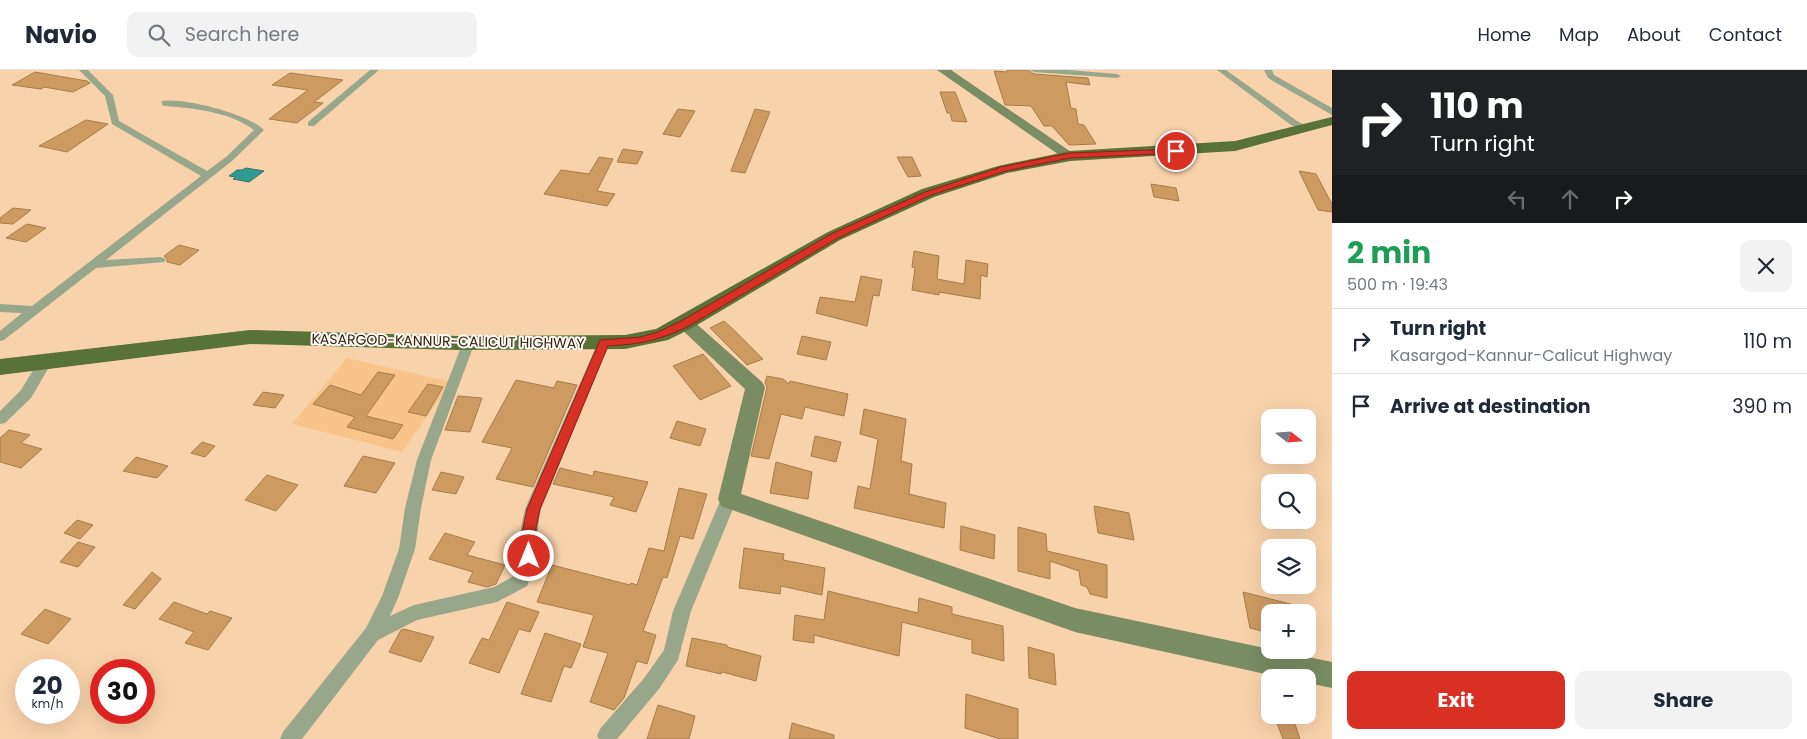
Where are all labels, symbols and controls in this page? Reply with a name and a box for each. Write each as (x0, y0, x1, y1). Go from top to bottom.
search box (127, 12, 477, 57)
text: Navio (25, 18, 97, 51)
icon: search (145, 21, 173, 49)
text: Search here (185, 21, 299, 48)
text: Home (1477, 22, 1531, 47)
text: Map (1559, 22, 1599, 47)
text: About (1627, 22, 1681, 47)
text: Contact (1709, 22, 1782, 47)
text: 110 m (1430, 81, 1524, 130)
icon: right (1347, 90, 1412, 155)
text: Turn right (1430, 128, 1535, 159)
pin (1155, 130, 1197, 172)
icon: arrive (1162, 137, 1190, 165)
icon: left (1503, 185, 1531, 213)
icon: ahead (1556, 185, 1584, 213)
icon: right (1609, 185, 1637, 213)
text: 2 min (1347, 231, 1431, 274)
button: close (1740, 240, 1792, 292)
text: 500 m · 19:43 (1347, 273, 1448, 296)
text: Turn right (1390, 315, 1486, 342)
icon: right (1347, 327, 1375, 355)
text: 110 m (1743, 328, 1792, 355)
street label: KASARGOD-KANNUR-CALICUT HIGHWAY (311, 329, 585, 353)
text: Kasargod-Kannur-Calicut Highway (1390, 344, 1672, 367)
icon: arrive (1347, 392, 1375, 420)
text: Arrive at destination (1390, 393, 1591, 420)
text: 390 m (1732, 393, 1792, 420)
north arrow (1261, 409, 1316, 464)
map controls (1261, 409, 1316, 724)
button: search (1261, 474, 1316, 529)
position arrow (502, 529, 554, 581)
button: layers (1261, 539, 1316, 594)
button: + (1261, 604, 1316, 659)
speed limit sign: 30 (90, 659, 155, 724)
text: 20 (32, 668, 63, 703)
button: − (1261, 669, 1316, 724)
button: Exit (1347, 671, 1565, 729)
button: Share (1575, 671, 1792, 729)
text: km/h (32, 695, 63, 712)

